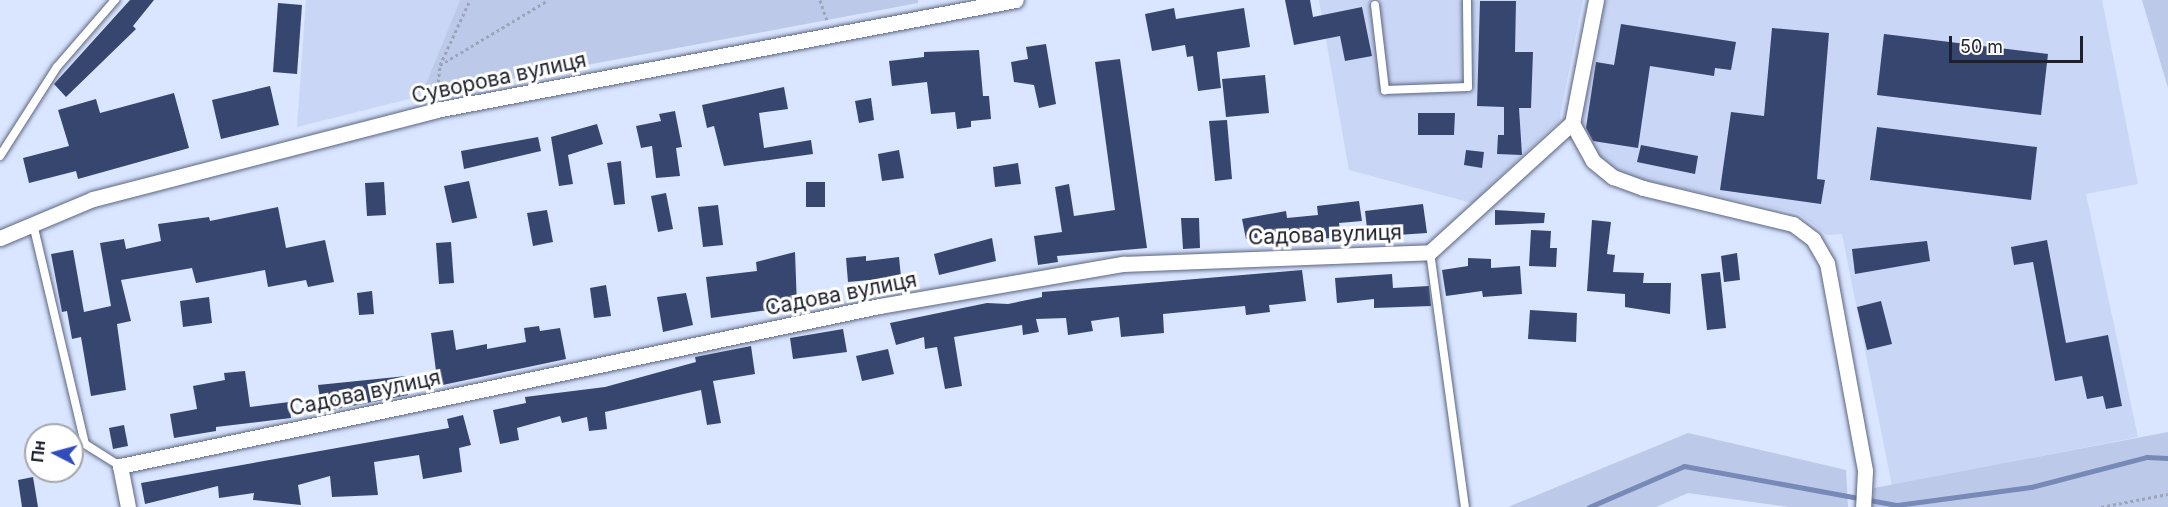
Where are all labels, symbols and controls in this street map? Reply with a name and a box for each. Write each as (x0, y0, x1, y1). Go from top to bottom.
scale bar (1952, 24, 2086, 62)
text: 50 m (1960, 36, 2003, 57)
street label: Суворова вулиця (409, 47, 589, 109)
street label: Садова вулиця (1248, 220, 1402, 250)
street label: Садова вулиця (763, 267, 919, 321)
street label: Садова вулиця (287, 365, 443, 421)
north arrow (24, 423, 84, 483)
text: Пн (27, 439, 49, 463)

